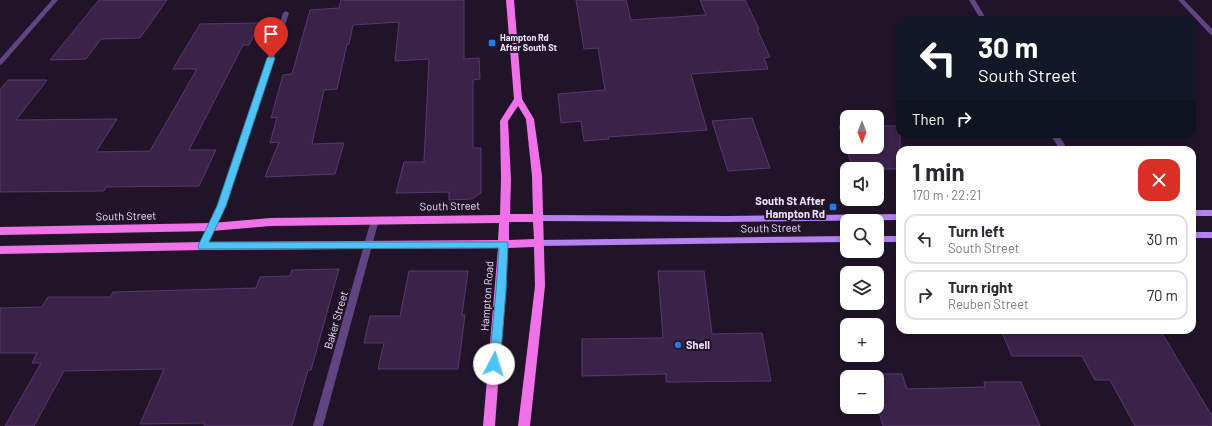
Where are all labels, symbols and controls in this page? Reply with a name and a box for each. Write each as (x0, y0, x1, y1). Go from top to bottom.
pin (254, 17, 288, 58)
icon: arrive (260, 23, 282, 45)
text: 30 m (978, 30, 1038, 64)
place label: Hampton Rd After South St (500, 32, 558, 53)
icon: left (912, 32, 964, 84)
marker: Hampton Rd After South St (487, 38, 497, 48)
text: South Street (978, 64, 1077, 86)
icon: right (953, 108, 975, 130)
north arrow (840, 110, 884, 154)
map controls (840, 110, 884, 414)
text: Then (912, 110, 945, 128)
text: 1 min (912, 157, 965, 186)
button: close (1138, 159, 1180, 201)
button: sound (840, 162, 884, 206)
text: 170 m · 22:21 (912, 187, 981, 203)
place label: South St After Hampton Rd (755, 194, 826, 220)
street label: South Street (420, 198, 480, 213)
marker: South St After Hampton Rd (828, 202, 838, 212)
street label: South Street (96, 208, 156, 223)
button: search (840, 214, 884, 258)
street label: South Street (741, 220, 801, 235)
text: Turn left (948, 222, 1004, 240)
icon: left (914, 228, 936, 250)
text: 30 m (1146, 230, 1178, 248)
text: South Street (948, 240, 1019, 256)
street label: Hampton Road (478, 260, 495, 331)
button: layers (840, 266, 884, 310)
text: Turn right (948, 278, 1013, 296)
icon: right (914, 284, 936, 306)
text: 70 m (1147, 286, 1178, 304)
street label: Baker Street (321, 289, 350, 350)
text: Reuben Street (948, 296, 1029, 312)
button: + (840, 318, 884, 362)
place label: Shell (686, 338, 710, 351)
marker: Shell (673, 340, 683, 350)
position arrow (473, 343, 515, 385)
button: − (840, 370, 884, 414)

